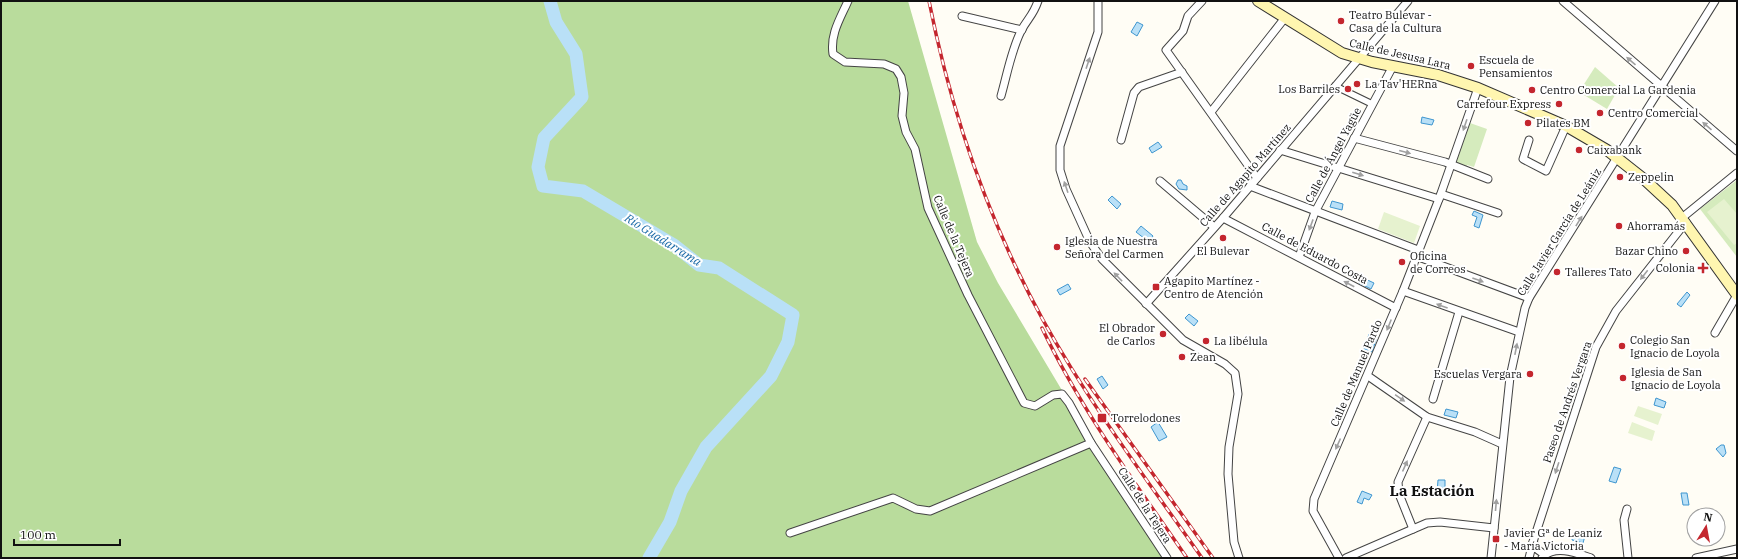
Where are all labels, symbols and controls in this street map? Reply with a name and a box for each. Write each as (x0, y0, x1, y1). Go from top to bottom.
place label: Teatro Bulevar - Casa de la Cultura (1349, 8, 1442, 35)
marker: Teatro Bulevar - Casa de la Cultura (1336, 16, 1346, 26)
street label: Calle de Jesusa Lara (1348, 36, 1452, 72)
place label: Escuela de Pensamientos (1479, 53, 1552, 80)
one-way arrow (1626, 56, 1637, 65)
one-way arrow (1086, 57, 1092, 69)
marker: Escuela de Pensamientos (1466, 61, 1476, 71)
place label: La Tav'HERna (1365, 77, 1438, 91)
marker: La Tav'HERna (1352, 79, 1362, 89)
place label: Los Barriles (1278, 82, 1340, 96)
place label: Centro Comercial La Gardenia (1540, 83, 1696, 97)
marker: Los Barriles (1343, 84, 1353, 94)
marker: Centro Comercial La Gardenia (1527, 85, 1537, 95)
place label: Carrefour Express (1457, 97, 1551, 111)
marker: Carrefour Express (1554, 99, 1564, 109)
street label: Calle de Ángel Yagüe (1302, 105, 1364, 205)
place label: Centro Comercial (1608, 106, 1698, 120)
marker: Centro Comercial (1595, 108, 1605, 118)
place label: Pilates BM (1536, 116, 1590, 130)
marker: Pilates BM (1523, 118, 1533, 128)
one-way arrow (1462, 119, 1468, 131)
street label: Calle de Agapito Martínez (1196, 120, 1294, 229)
one-way arrow (1702, 121, 1713, 130)
place label: Caixabank (1587, 143, 1642, 157)
marker: Caixabank (1574, 145, 1584, 155)
one-way arrow (1399, 149, 1412, 155)
street label: Calle Javier García de Leániz (1514, 165, 1604, 298)
place label: Zeppelin (1628, 170, 1674, 184)
one-way arrow (1352, 171, 1364, 177)
marker: Zeppelin (1615, 172, 1625, 182)
one-way arrow (1062, 181, 1068, 193)
street label: Calle de la Tejera (930, 193, 978, 279)
water label: Río Guadarrama (621, 209, 705, 269)
one-way arrow (1575, 215, 1582, 227)
street label: Calle de Eduardo Costa (1259, 219, 1371, 287)
one-way arrow (1307, 219, 1313, 231)
place label: Ahorramás (1627, 219, 1685, 233)
marker: Ahorramás (1614, 221, 1624, 231)
marker: El Bulevar (1218, 233, 1228, 243)
place label: Iglesia de Nuestra Señora del Carmen (1065, 234, 1164, 261)
marker: Iglesia de Nuestra Señora del Carmen (1052, 242, 1062, 252)
place label: El Bulevar (1197, 244, 1250, 258)
place label: Bazar Chino (1615, 244, 1678, 258)
marker: Bazar Chino (1681, 246, 1691, 256)
place label: Oficina de Correos (1410, 249, 1466, 276)
marker: Oficina de Correos (1397, 257, 1407, 267)
place label: Colonia (1656, 261, 1695, 275)
marker: Colonia (1698, 263, 1708, 273)
place label: Talleres Tato (1565, 265, 1632, 279)
marker: Talleres Tato (1552, 267, 1562, 277)
one-way arrow (1640, 269, 1648, 280)
one-way arrow (1114, 272, 1123, 282)
place label: Agapito Martínez - Centro de Atención (1164, 274, 1263, 301)
one-way arrow (1473, 277, 1485, 283)
one-way arrow (1343, 280, 1355, 287)
marker: Agapito Martínez - Centro de Atención (1151, 282, 1161, 292)
one-way arrow (1436, 302, 1448, 308)
street label: Calle de Manuel Pardo (1327, 317, 1385, 429)
one-way arrow (1386, 319, 1392, 330)
place label: El Obrador de Carlos (1099, 321, 1155, 348)
marker: El Obrador de Carlos (1158, 329, 1168, 339)
place label: Colegio San Ignacio de Loyola (1630, 333, 1720, 360)
place label: La libélula (1214, 334, 1268, 348)
marker: La libélula (1201, 336, 1211, 346)
street label: Paseo de Andrés Vergara (1540, 339, 1594, 465)
marker: Colegio San Ignacio de Loyola (1617, 341, 1627, 351)
one-way arrow (1513, 342, 1519, 355)
place label: Zean (1190, 350, 1216, 364)
marker: Zean (1177, 352, 1187, 362)
place label: Iglesia de San Ignacio de Loyola (1631, 365, 1721, 392)
place label: Escuelas Vergara (1434, 367, 1522, 381)
marker: Escuelas Vergara (1525, 369, 1535, 379)
marker: Iglesia de San Ignacio de Loyola (1618, 373, 1628, 383)
one-way arrow (1395, 394, 1405, 402)
place label: Torrelodones (1111, 411, 1180, 425)
marker: Torrelodones (1096, 412, 1108, 424)
one-way arrow (1335, 439, 1341, 450)
one-way arrow (1402, 460, 1408, 472)
one-way arrow (1554, 462, 1560, 474)
street label: Calle de la Tejera (1115, 464, 1175, 546)
district label: La Estación (1390, 481, 1474, 500)
one-way arrow (1493, 499, 1500, 511)
north arrow (1686, 507, 1726, 547)
text: N (1702, 509, 1714, 525)
scale bar (14, 521, 120, 547)
place label: Javier Gª de Leaniz - María Victoria (1504, 526, 1603, 553)
text: 100 m (20, 527, 56, 542)
marker: Javier Gª de Leaniz - María Victoria (1491, 534, 1501, 544)

